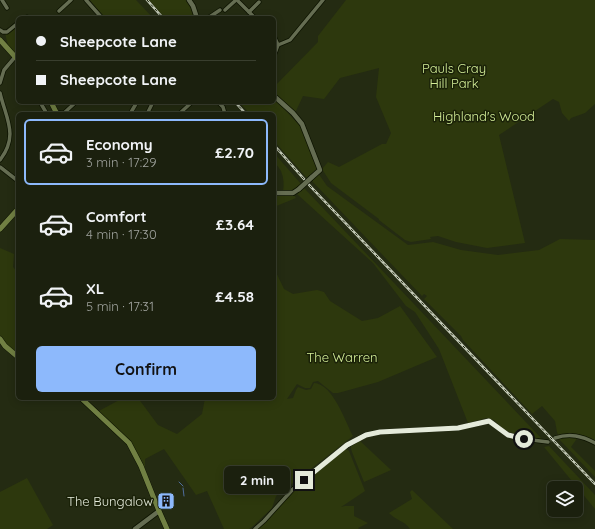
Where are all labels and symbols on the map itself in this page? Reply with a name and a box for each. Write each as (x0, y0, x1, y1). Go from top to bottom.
park label: Pauls Cray Hill Park (422, 60, 486, 91)
park label: Highland's Wood (433, 108, 535, 124)
park label: The Warren (306, 349, 378, 365)
route start (515, 430, 533, 448)
callout: 2 min (224, 466, 290, 494)
route end (295, 471, 313, 489)
building icon: The Bungalow (156, 491, 176, 511)
place label: The Bungalow (67, 493, 153, 509)

